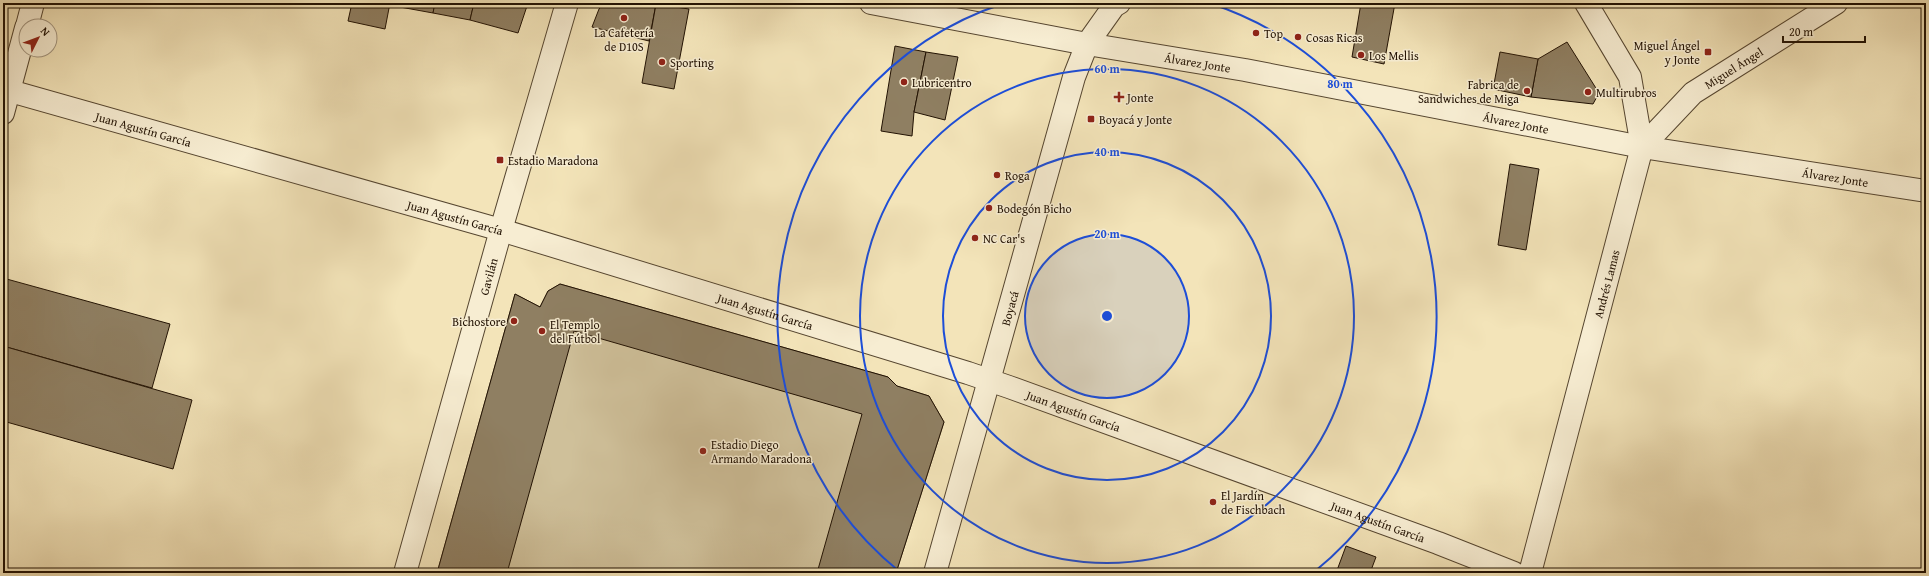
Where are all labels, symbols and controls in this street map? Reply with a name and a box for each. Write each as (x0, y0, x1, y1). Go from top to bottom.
marker: La Cafetería de D10S (619, 13, 629, 23)
north arrow (18, 18, 58, 58)
scale bar (1783, 18, 1865, 44)
text: N (37, 23, 54, 40)
text: 20 m (1789, 23, 1813, 40)
place label: La Cafetería de D10S (594, 24, 654, 55)
place label: Top (1264, 25, 1283, 42)
marker: Top (1251, 28, 1261, 38)
place label: Cosas Ricas (1306, 29, 1363, 46)
marker: Cosas Ricas (1293, 32, 1303, 42)
place label: Miguel Ángel y Jonte (1634, 37, 1701, 68)
street label: Miguel Ángel (1701, 42, 1767, 92)
place label: Los Mellis (1369, 47, 1419, 64)
marker: Miguel Ángel y Jonte (1703, 47, 1713, 57)
street label: Álvarez Jonte (1163, 48, 1232, 76)
marker: Los Mellis (1356, 50, 1366, 60)
place label: Sporting (670, 54, 714, 71)
marker: Sporting (657, 57, 667, 67)
text: 60 m (1094, 60, 1120, 77)
place label: Lubricentro (912, 74, 972, 91)
text: 80 m (1327, 75, 1353, 92)
place label: Fabrica de Sandwiches de Miga (1418, 76, 1519, 107)
marker: Lubricentro (899, 77, 909, 87)
place label: Multirubros (1596, 84, 1657, 101)
marker: Fabrica de Sandwiches de Miga (1522, 86, 1532, 96)
marker: Multirubros (1583, 87, 1593, 97)
place label: Jonte (1125, 89, 1154, 106)
marker: Jonte (1114, 92, 1124, 102)
street label: Juan Agustín García (92, 107, 194, 151)
street label: Álvarez Jonte (1481, 108, 1551, 137)
place label: Boyacá y Jonte (1099, 111, 1173, 128)
marker: Boyacá y Jonte (1086, 114, 1096, 124)
text: 40 m (1094, 143, 1120, 160)
place label: Estadio Maradona (508, 152, 599, 169)
marker: Estadio Maradona (495, 155, 505, 165)
street label: Álvarez Jonte (1801, 163, 1870, 191)
place label: Roga (1005, 167, 1030, 184)
marker: Roga (992, 170, 1002, 180)
street label: Juan Agustín García (403, 195, 505, 239)
place label: Bodegón Bicho (997, 200, 1072, 217)
marker: Bodegón Bicho (984, 203, 994, 213)
text: 20 m (1094, 225, 1120, 242)
place label: NC Car's (983, 230, 1025, 247)
marker: NC Car's (970, 233, 980, 243)
street label: Andrés Lamas (1589, 247, 1623, 320)
street label: Gavilán (475, 256, 501, 297)
street label: Juan Agustín García (714, 288, 815, 334)
street label: Boyacá (996, 289, 1022, 328)
centre of rings (1100, 309, 1114, 323)
place label: Bichostore (452, 313, 506, 330)
marker: Bichostore (509, 316, 519, 326)
place label: El Templo del Fútbol (550, 316, 601, 347)
marker: El Templo del Fútbol (537, 326, 547, 336)
street label: Juan Agustín García (1022, 385, 1123, 435)
place label: Estadio Diego Armando Maradona (711, 436, 812, 467)
marker: Estadio Diego Armando Maradona (698, 446, 708, 456)
place label: El Jardín de Fischbach (1221, 487, 1286, 518)
street label: Juan Agustín García (1327, 496, 1428, 546)
marker: El Jardín de Fischbach (1208, 497, 1218, 507)

